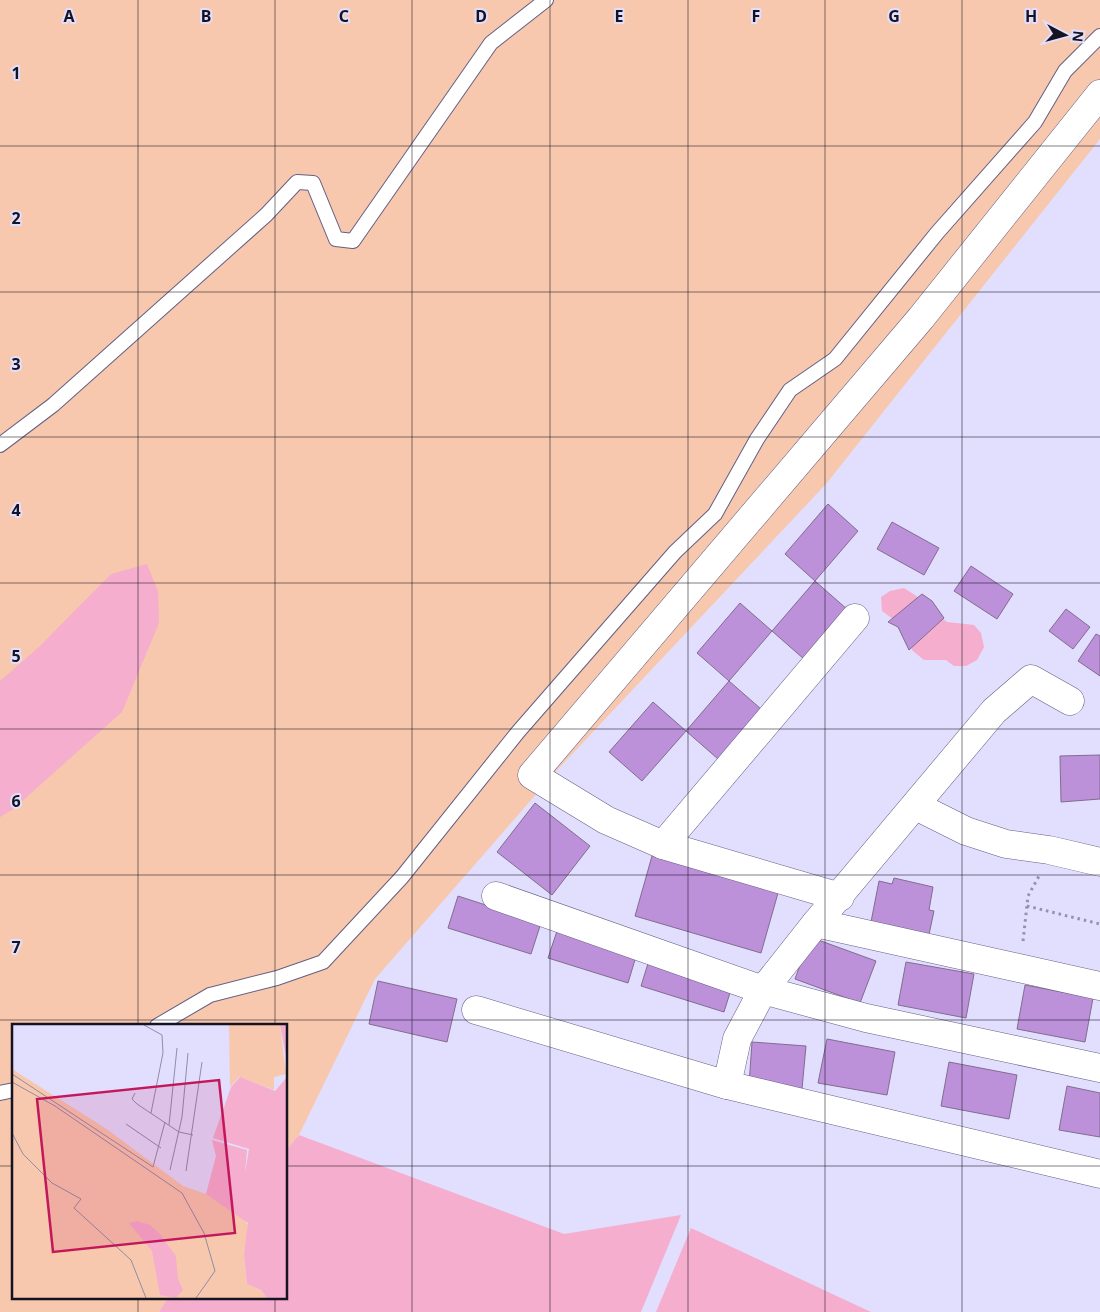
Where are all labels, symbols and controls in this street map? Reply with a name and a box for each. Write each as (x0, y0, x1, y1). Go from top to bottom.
text: A (63, 5, 75, 27)
text: B (201, 5, 211, 27)
text: C (339, 5, 349, 27)
text: D (475, 5, 487, 27)
text: E (615, 5, 624, 27)
text: F (752, 5, 760, 27)
text: G (888, 5, 900, 27)
text: H (1025, 5, 1037, 27)
north arrow (1040, 10, 1090, 60)
text: N (1068, 30, 1088, 43)
text: 1 (11, 62, 21, 84)
text: 2 (11, 207, 21, 229)
text: 3 (11, 353, 21, 375)
text: 4 (11, 499, 21, 521)
text: 5 (11, 645, 21, 667)
text: 6 (11, 790, 21, 812)
text: 7 (11, 936, 21, 958)
inset map (12, 1024, 288, 1300)

